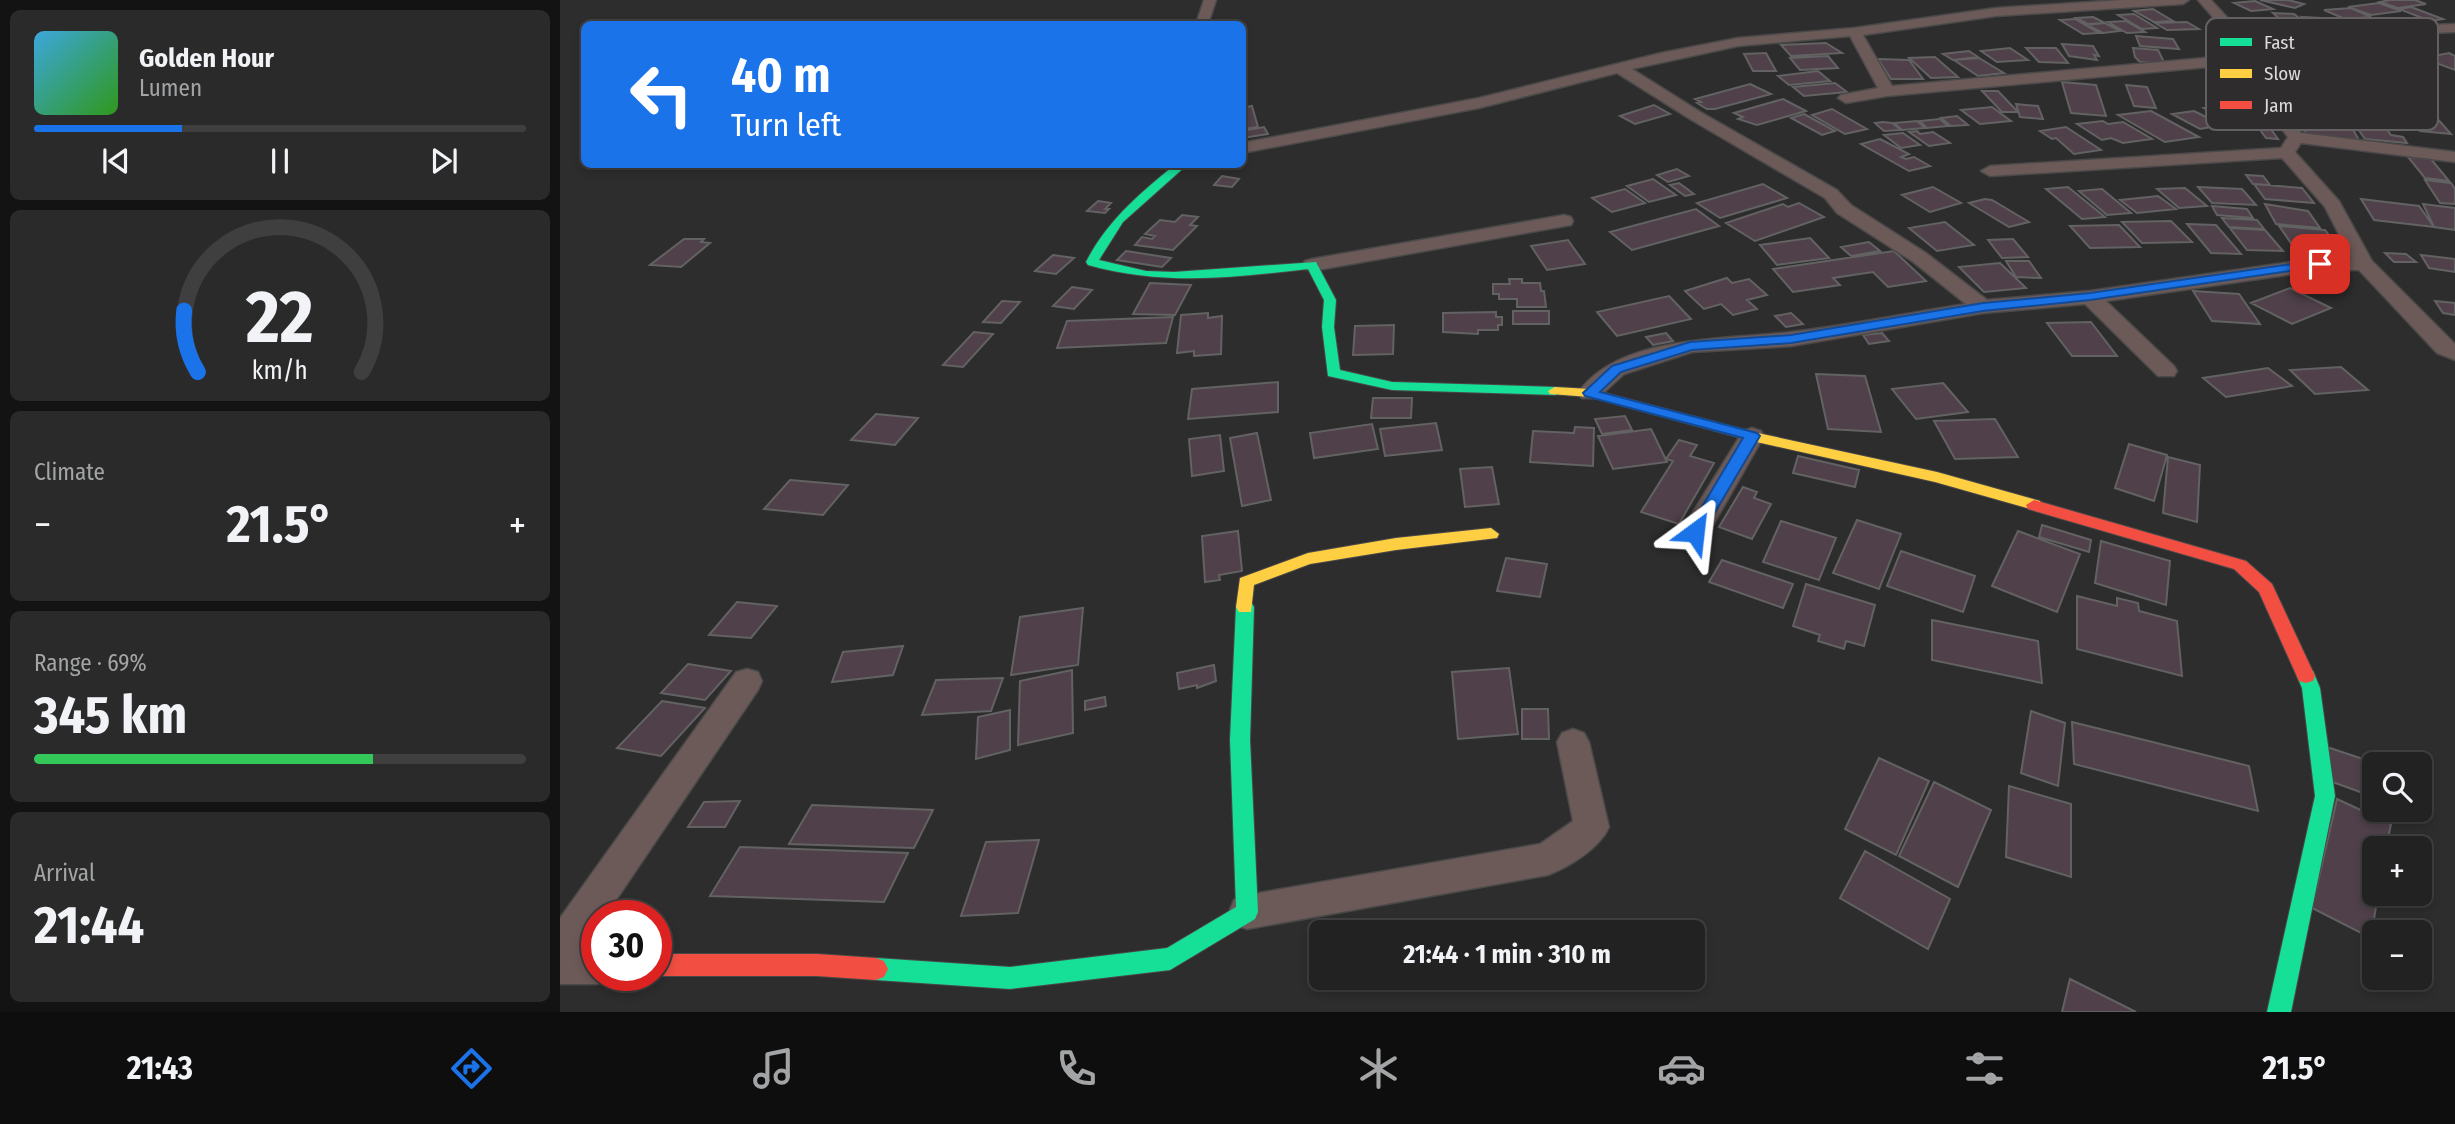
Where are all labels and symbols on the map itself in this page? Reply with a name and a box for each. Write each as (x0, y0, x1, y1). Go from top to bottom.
legend (2206, 18, 2438, 130)
text: Fast (2264, 31, 2295, 54)
text: Slow (2264, 62, 2301, 85)
text: Jam (2264, 94, 2293, 117)
pin (2290, 234, 2350, 294)
position arrow (1658, 495, 1732, 569)
speed limit sign: 30 (581, 900, 672, 991)

